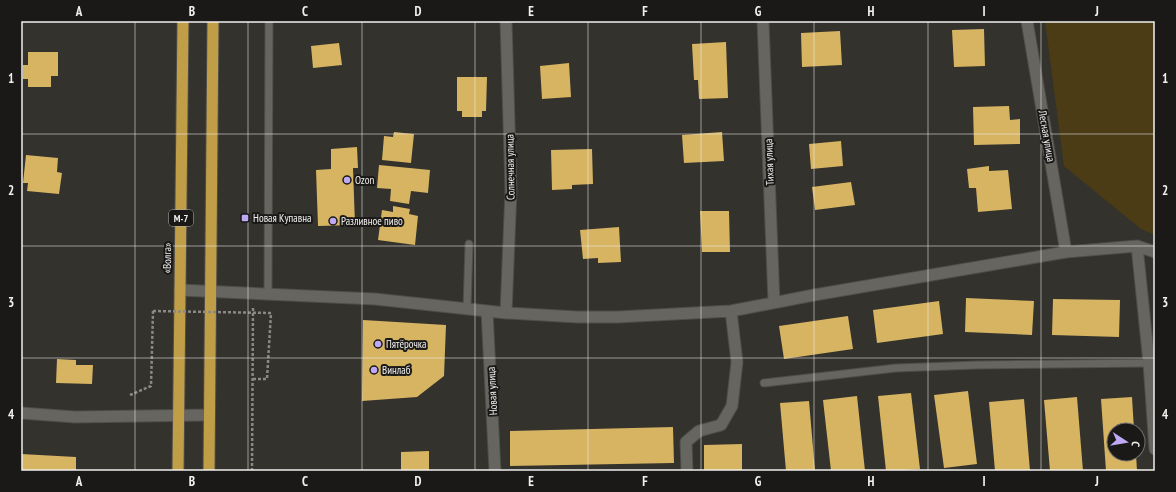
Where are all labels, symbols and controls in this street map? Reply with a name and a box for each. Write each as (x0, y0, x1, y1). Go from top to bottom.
text: A (75, 3, 83, 20)
text: B (189, 3, 195, 20)
text: C (302, 3, 308, 20)
text: D (415, 3, 422, 20)
text: E (528, 3, 534, 20)
text: F (642, 3, 648, 20)
text: G (755, 3, 762, 20)
text: H (868, 3, 875, 20)
text: I (982, 3, 986, 20)
text: J (1094, 3, 1099, 20)
text: 1 (8, 70, 14, 87)
text: 1 (1162, 70, 1168, 87)
street label: Лесная улица (1035, 108, 1058, 163)
street label: Солнечная улица (502, 134, 518, 200)
street label: Тихая улица (761, 138, 777, 186)
place label: Ozon (355, 173, 374, 187)
marker: Ozon (342, 175, 352, 185)
text: 2 (8, 182, 14, 199)
text: 2 (1162, 182, 1168, 199)
road number: М-7 (169, 210, 193, 226)
place label: Новая Купавна (253, 211, 311, 225)
marker: Новая Купавна (240, 213, 250, 223)
place label: Разливное пиво (341, 214, 403, 228)
marker: Разливное пиво (328, 216, 338, 226)
street label: «Волга» (160, 243, 174, 273)
text: 3 (8, 294, 14, 311)
text: 3 (1162, 294, 1168, 311)
place label: Пятёрочка (386, 337, 427, 351)
marker: Пятёрочка (373, 339, 383, 349)
place label: Винлаб (382, 363, 411, 377)
marker: Винлаб (369, 365, 379, 375)
street label: Новая улица (484, 366, 500, 416)
text: 4 (8, 406, 15, 423)
text: 4 (1162, 406, 1169, 423)
north arrow (1106, 422, 1146, 462)
text: С (1128, 440, 1143, 448)
text: A (75, 473, 83, 490)
text: B (189, 473, 195, 490)
text: C (302, 473, 308, 490)
text: D (415, 473, 422, 490)
text: E (528, 473, 534, 490)
text: F (642, 473, 648, 490)
text: G (755, 473, 762, 490)
text: H (868, 473, 875, 490)
text: I (982, 473, 986, 490)
text: J (1094, 473, 1099, 490)

